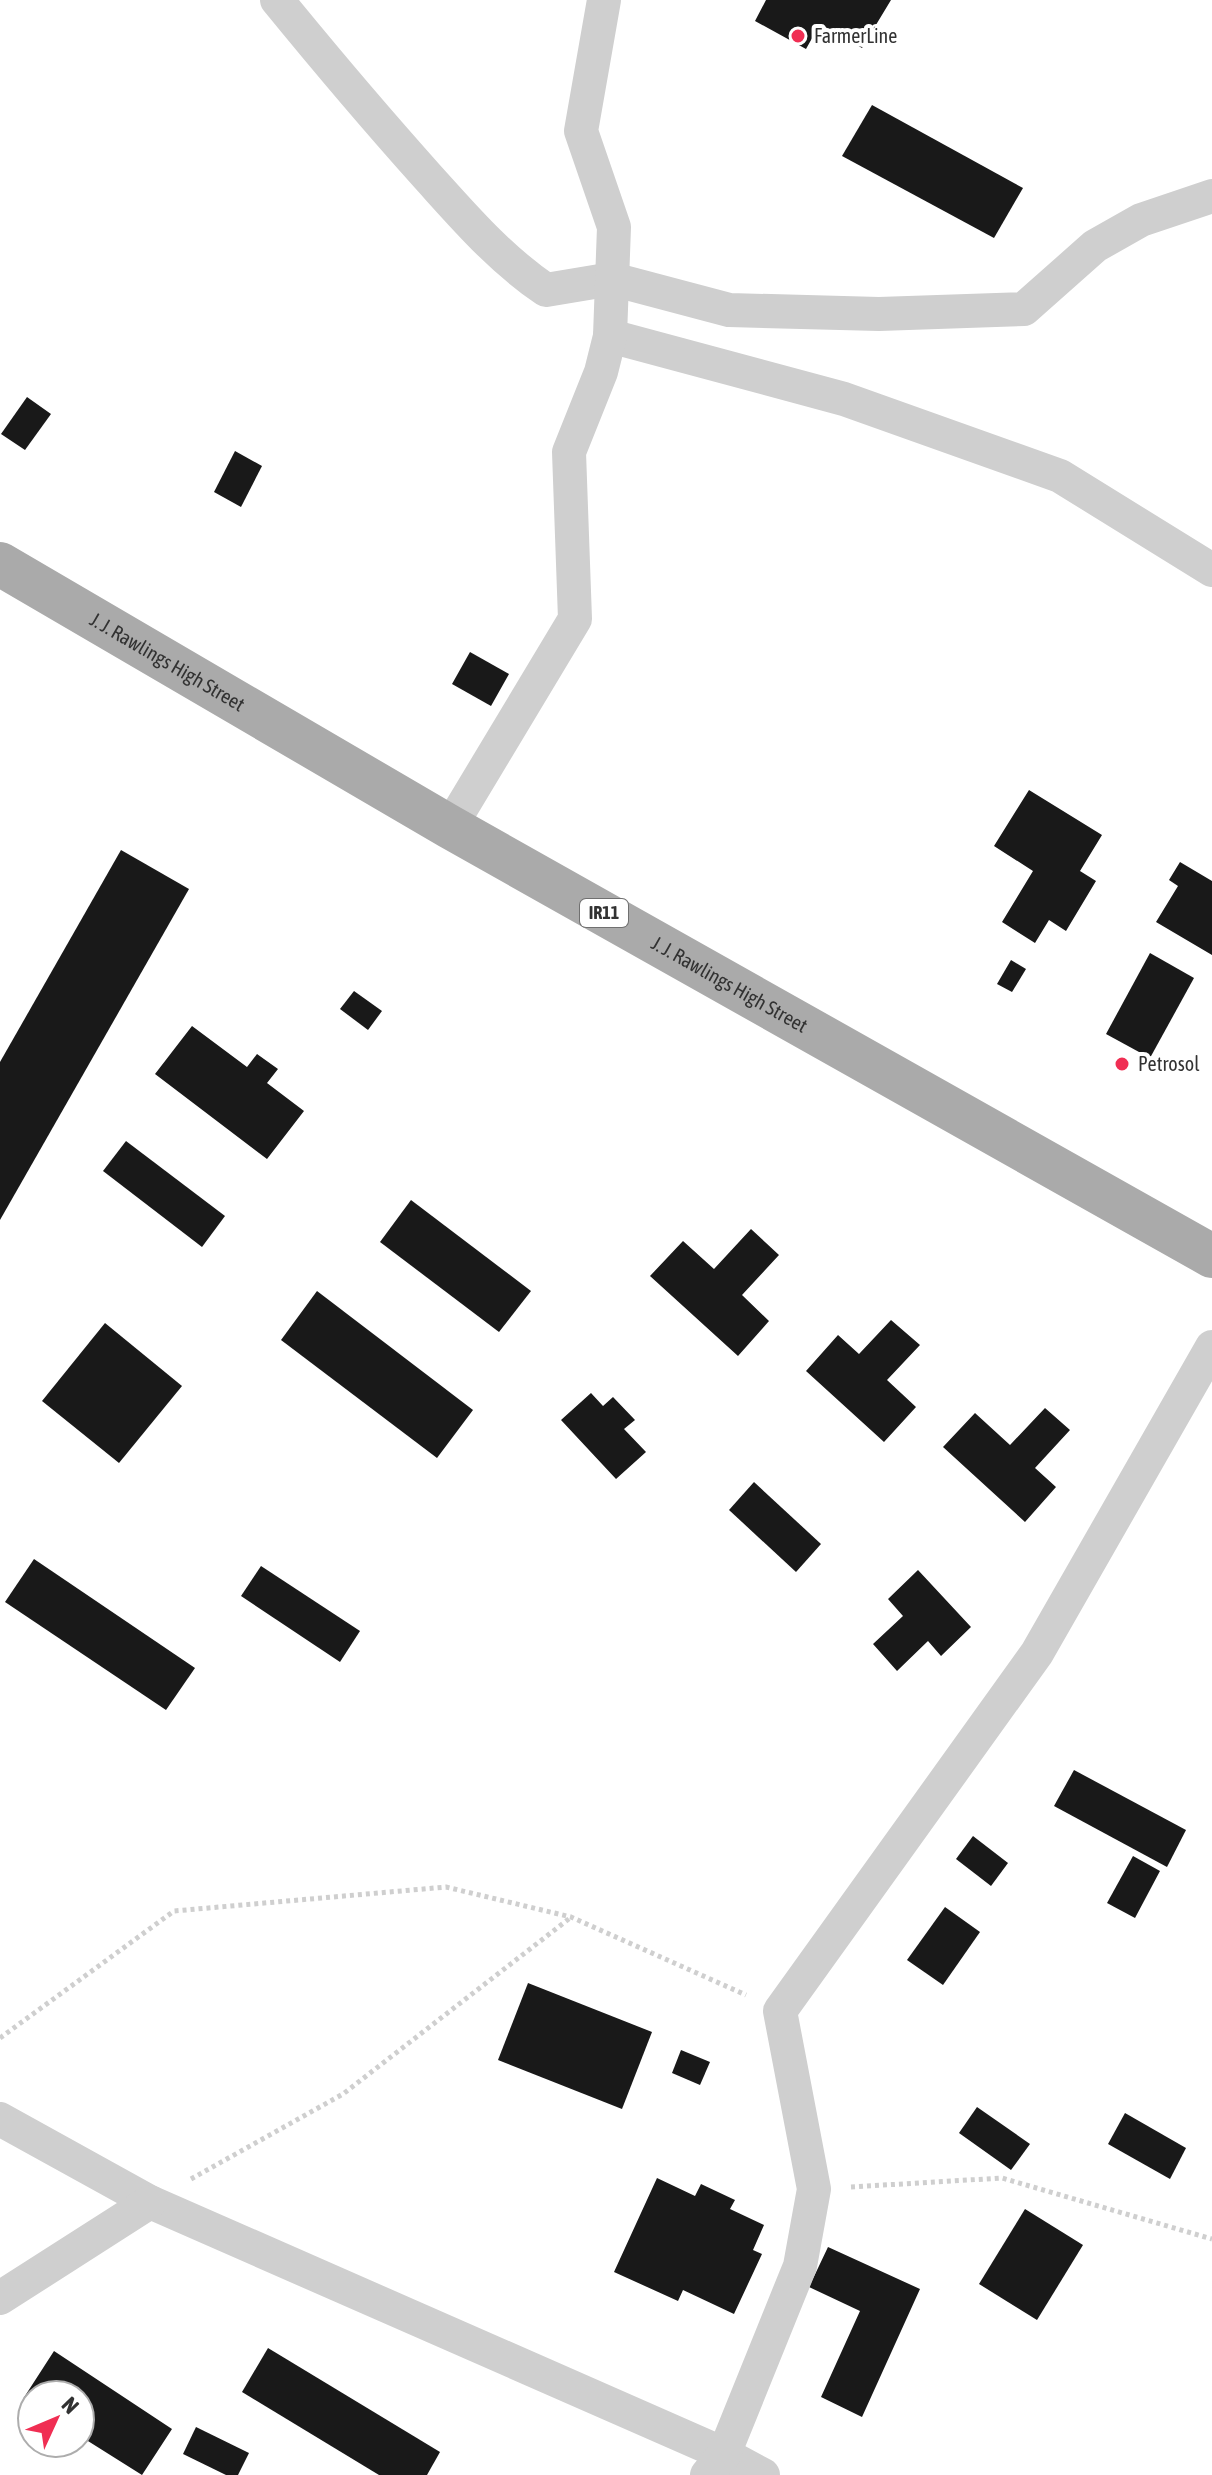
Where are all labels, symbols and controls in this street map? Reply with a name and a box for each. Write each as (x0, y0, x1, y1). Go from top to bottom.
place label: FarmerLine (814, 24, 897, 47)
marker: FarmerLine (789, 27, 807, 45)
street label: J. J. Rawlings High Street (86, 607, 249, 716)
road number: IR11 (580, 899, 628, 927)
street label: J. J. Rawlings High Street (648, 931, 812, 1037)
place label: Petrosol (1138, 1052, 1200, 1075)
marker: Petrosol (1113, 1055, 1131, 1073)
north arrow (16, 2379, 96, 2459)
text: N (57, 2391, 84, 2419)

